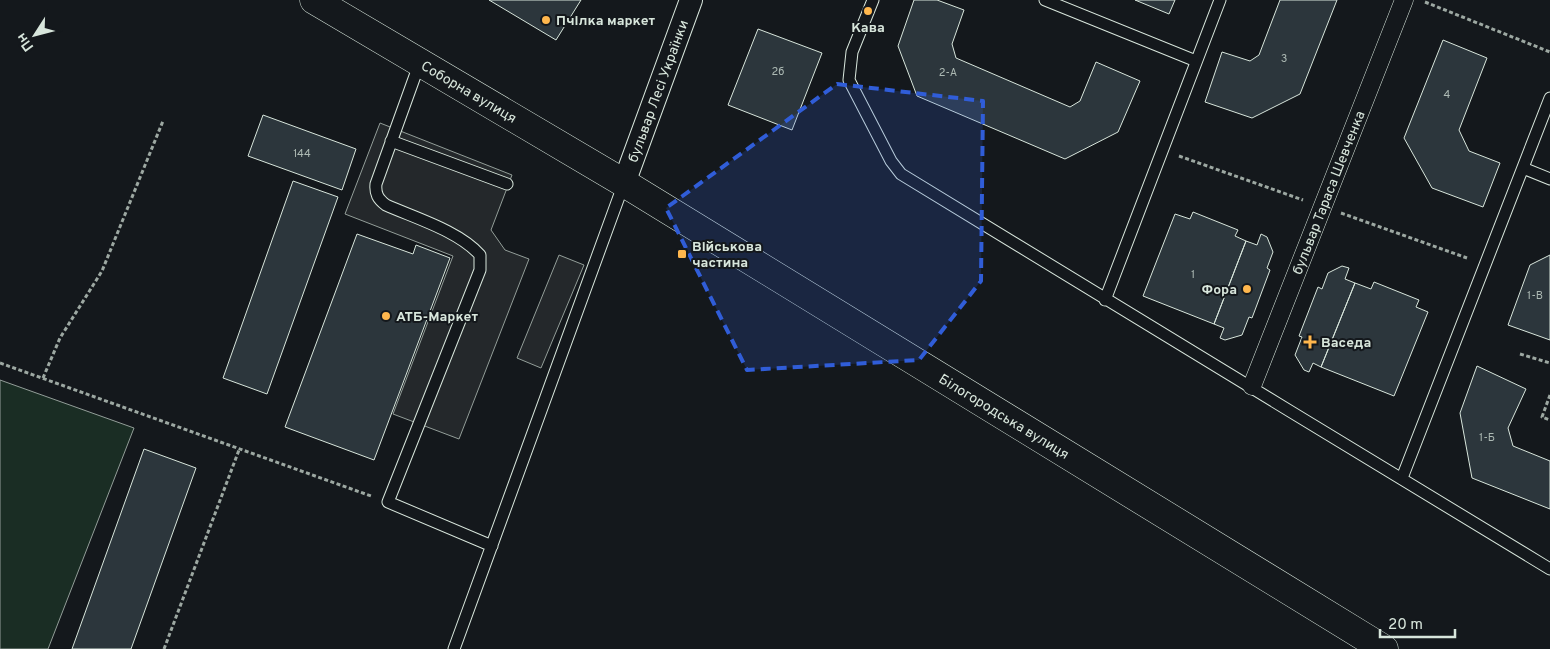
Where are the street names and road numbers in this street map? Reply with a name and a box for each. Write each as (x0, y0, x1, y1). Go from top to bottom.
street label: бульвар Лесі Українки (625, 18, 693, 165)
street label: Соборна вулиця (417, 58, 519, 128)
street label: бульвар Тараса Шевченка (1290, 109, 1370, 277)
street label: Білогородська вулиця (935, 371, 1072, 464)

